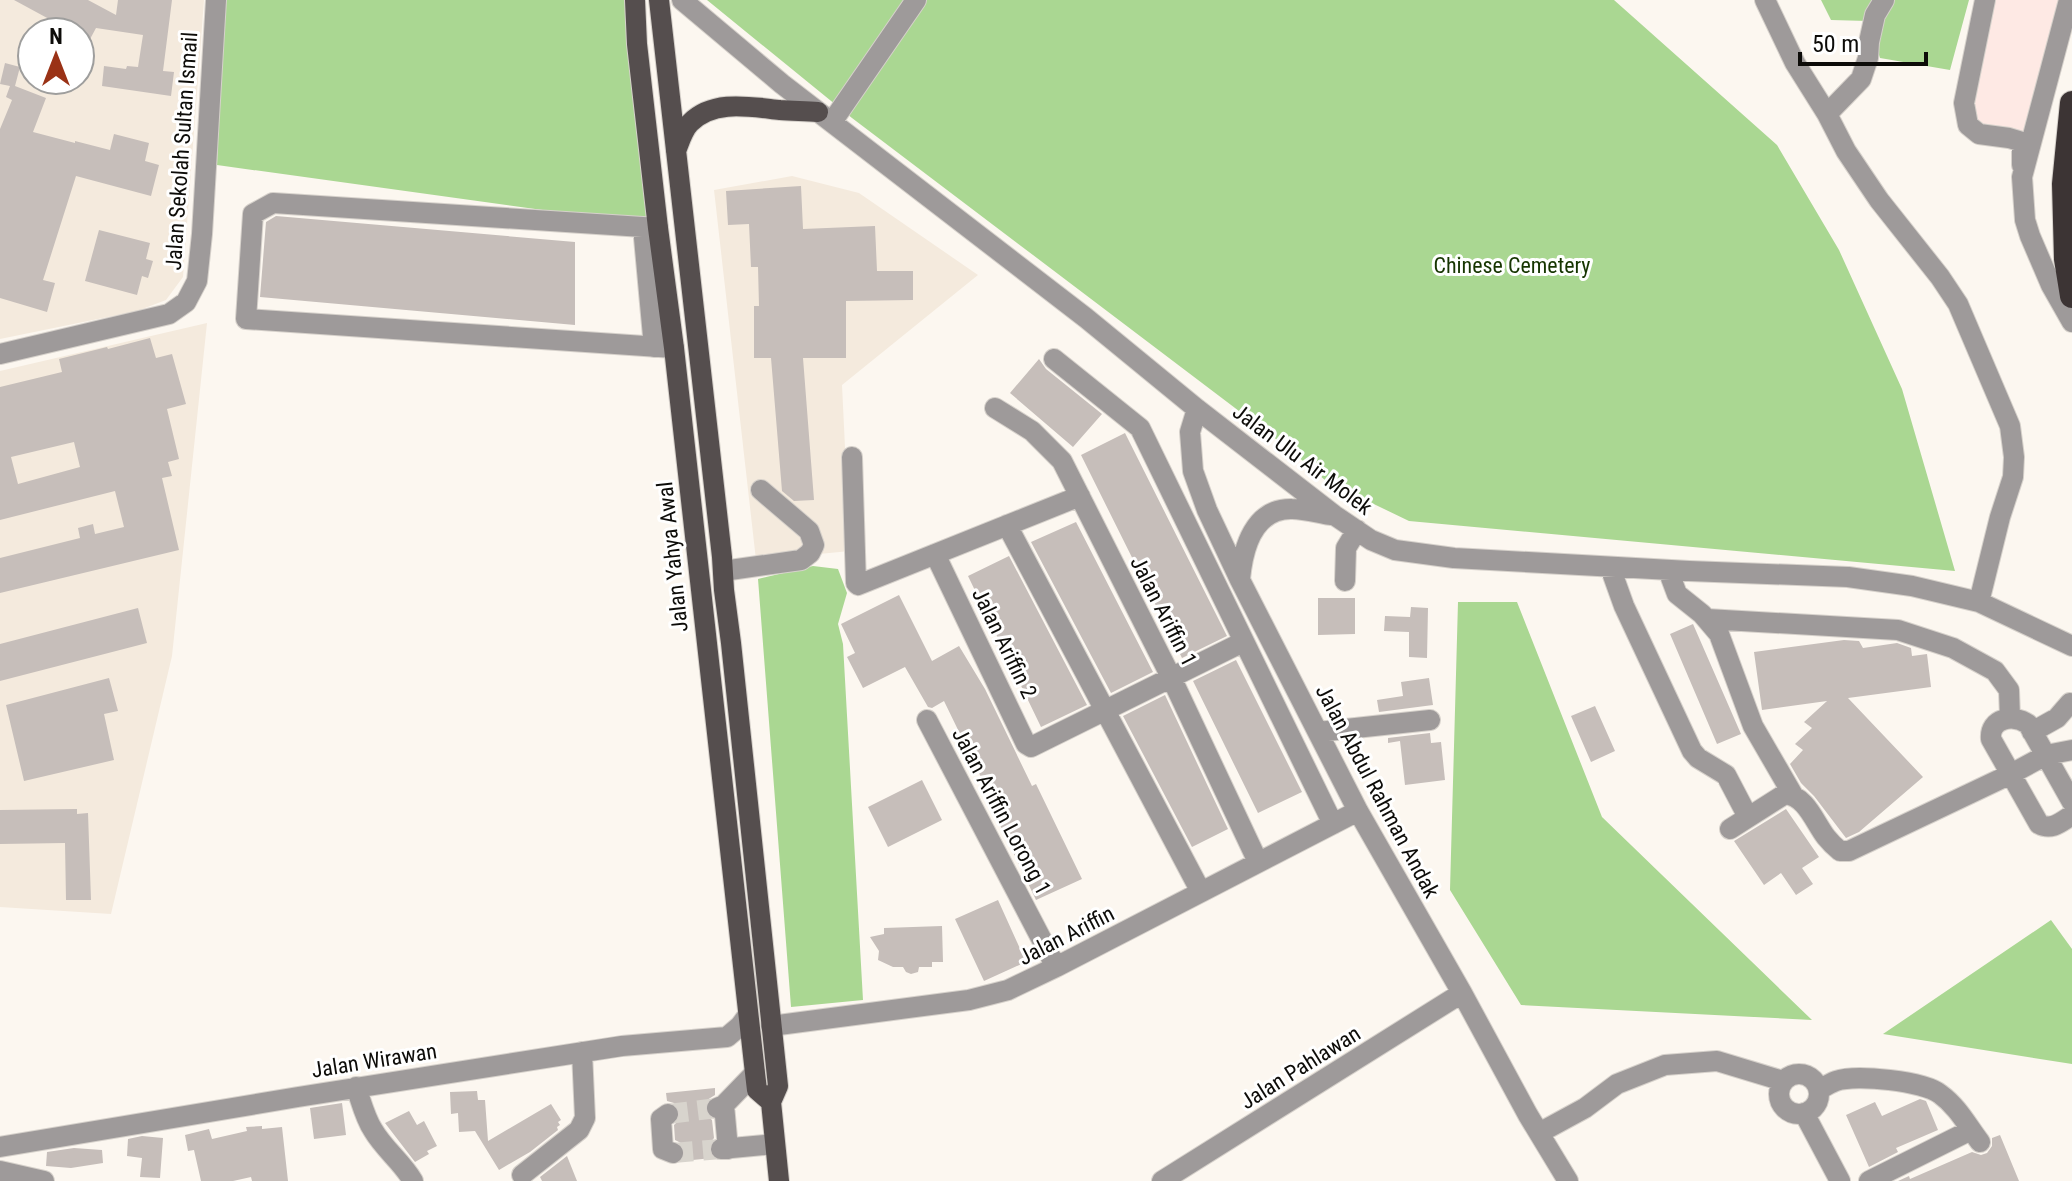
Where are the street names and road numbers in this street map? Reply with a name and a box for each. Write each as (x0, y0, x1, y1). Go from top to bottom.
street label: Jalan Sekolah Sultan Ismail (161, 31, 202, 271)
street label: Jalan Ulu Air Molek (1228, 399, 1377, 520)
street label: Jalan Yahya Awal (652, 480, 693, 633)
street label: Jalan Ariffin 1 (1125, 552, 1202, 670)
street label: Jalan Ariffin 2 (967, 584, 1042, 703)
street label: Jalan Abdul Rahman Andak (1311, 680, 1445, 902)
street label: Jalan Ariffin Lorong 1 (947, 723, 1056, 899)
street label: Jalan Ariffin (1014, 901, 1118, 970)
street label: Jalan Pahlawan (1236, 1021, 1365, 1114)
street label: Jalan Wirawan (310, 1038, 439, 1083)

